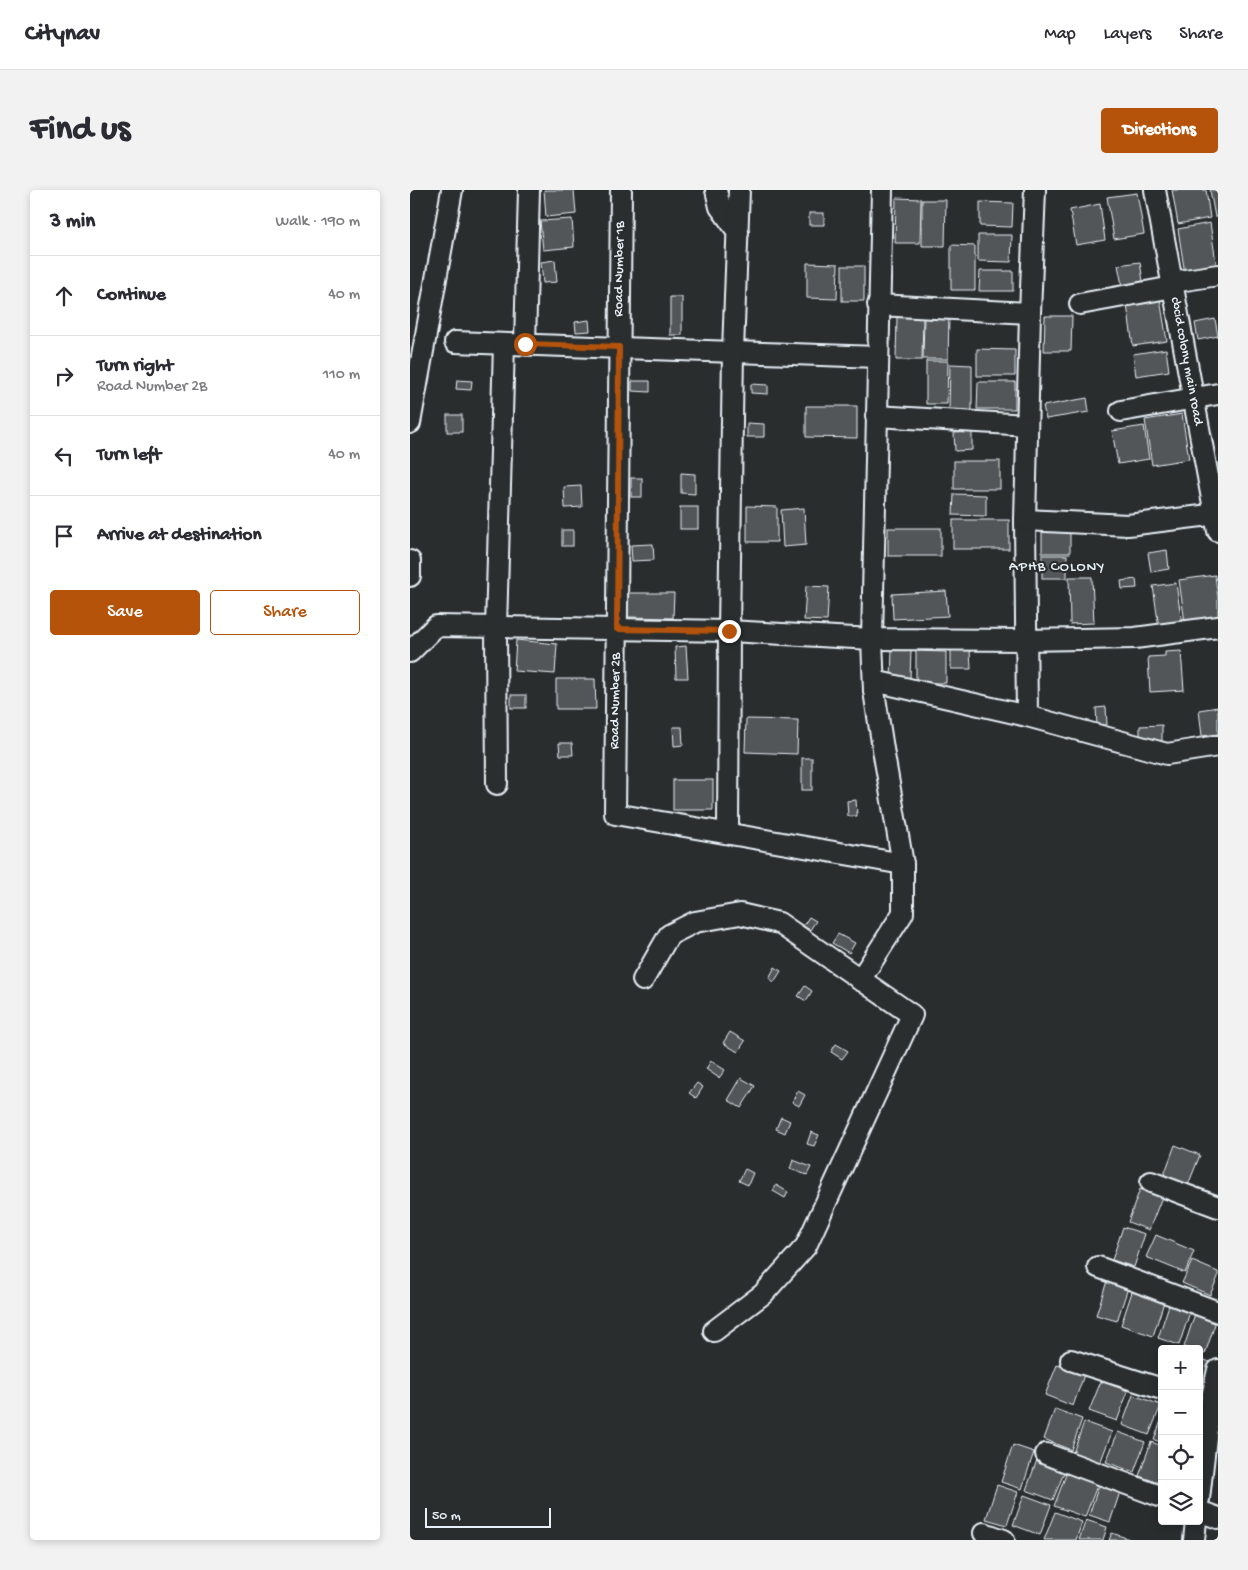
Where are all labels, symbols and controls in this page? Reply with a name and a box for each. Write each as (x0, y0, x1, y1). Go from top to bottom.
text: Citynav (25, 20, 100, 49)
text: Map (1044, 24, 1076, 45)
text: Layers (1104, 24, 1151, 45)
text: Share (1179, 24, 1223, 45)
button: Directions (1101, 108, 1218, 153)
text: Find us (30, 110, 130, 151)
text: 3 min (50, 210, 95, 235)
text: Walk · 190 m (276, 213, 360, 232)
street label: Road Number 1B (611, 220, 629, 317)
icon: ahead (50, 282, 78, 310)
text: Continue (97, 284, 166, 307)
text: 40 m (328, 286, 360, 305)
street label: cbcid colony main road (1166, 296, 1207, 428)
route start (514, 333, 537, 356)
text: Turn right (97, 355, 173, 378)
icon: right (50, 362, 78, 390)
text: 110 m (323, 366, 360, 385)
text: Road Number 2B (97, 378, 207, 397)
icon: left (50, 442, 78, 470)
text: Turn left (97, 444, 161, 467)
text: 40 m (328, 446, 360, 465)
icon: arrive (50, 522, 78, 550)
text: Arrive at destination (97, 524, 261, 547)
district label: APHB COLONY (1009, 558, 1105, 576)
button: Save (50, 590, 200, 635)
button: Share (210, 590, 360, 635)
route end (718, 620, 741, 643)
street label: Road Number 2B (607, 652, 625, 749)
map controls (1158, 1345, 1203, 1525)
button: + (1158, 1345, 1203, 1390)
button: − (1158, 1390, 1203, 1435)
button: locate (1158, 1435, 1203, 1480)
button: layers (1158, 1480, 1203, 1525)
scale bar (425, 1505, 551, 1528)
text: 50 m (432, 1508, 461, 1525)

